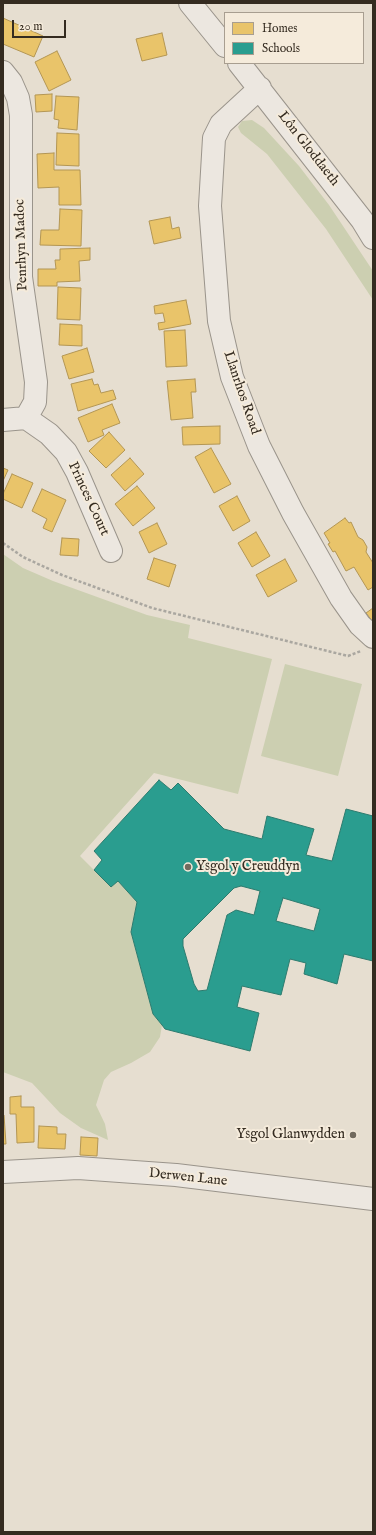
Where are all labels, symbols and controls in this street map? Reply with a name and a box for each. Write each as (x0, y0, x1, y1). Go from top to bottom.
scale bar (14, 12, 68, 38)
legend (224, 12, 364, 64)
text: 20 m (19, 19, 42, 34)
text: Homes (262, 21, 298, 36)
text: Schools (262, 41, 300, 56)
street label: Lôn Gloddaeth (274, 108, 342, 190)
street label: Penrhyn Madoc (12, 199, 32, 291)
street label: Llanrhos Road (219, 349, 263, 437)
street label: Princes Court (64, 459, 112, 539)
place label: Ysgol y Creuddyn (196, 859, 300, 875)
marker: Ysgol y Creuddyn (183, 862, 193, 872)
place label: Ysgol Glanwydden (236, 1127, 345, 1143)
marker: Ysgol Glanwydden (348, 1130, 358, 1140)
street label: Derwen Lane (148, 1166, 228, 1190)

